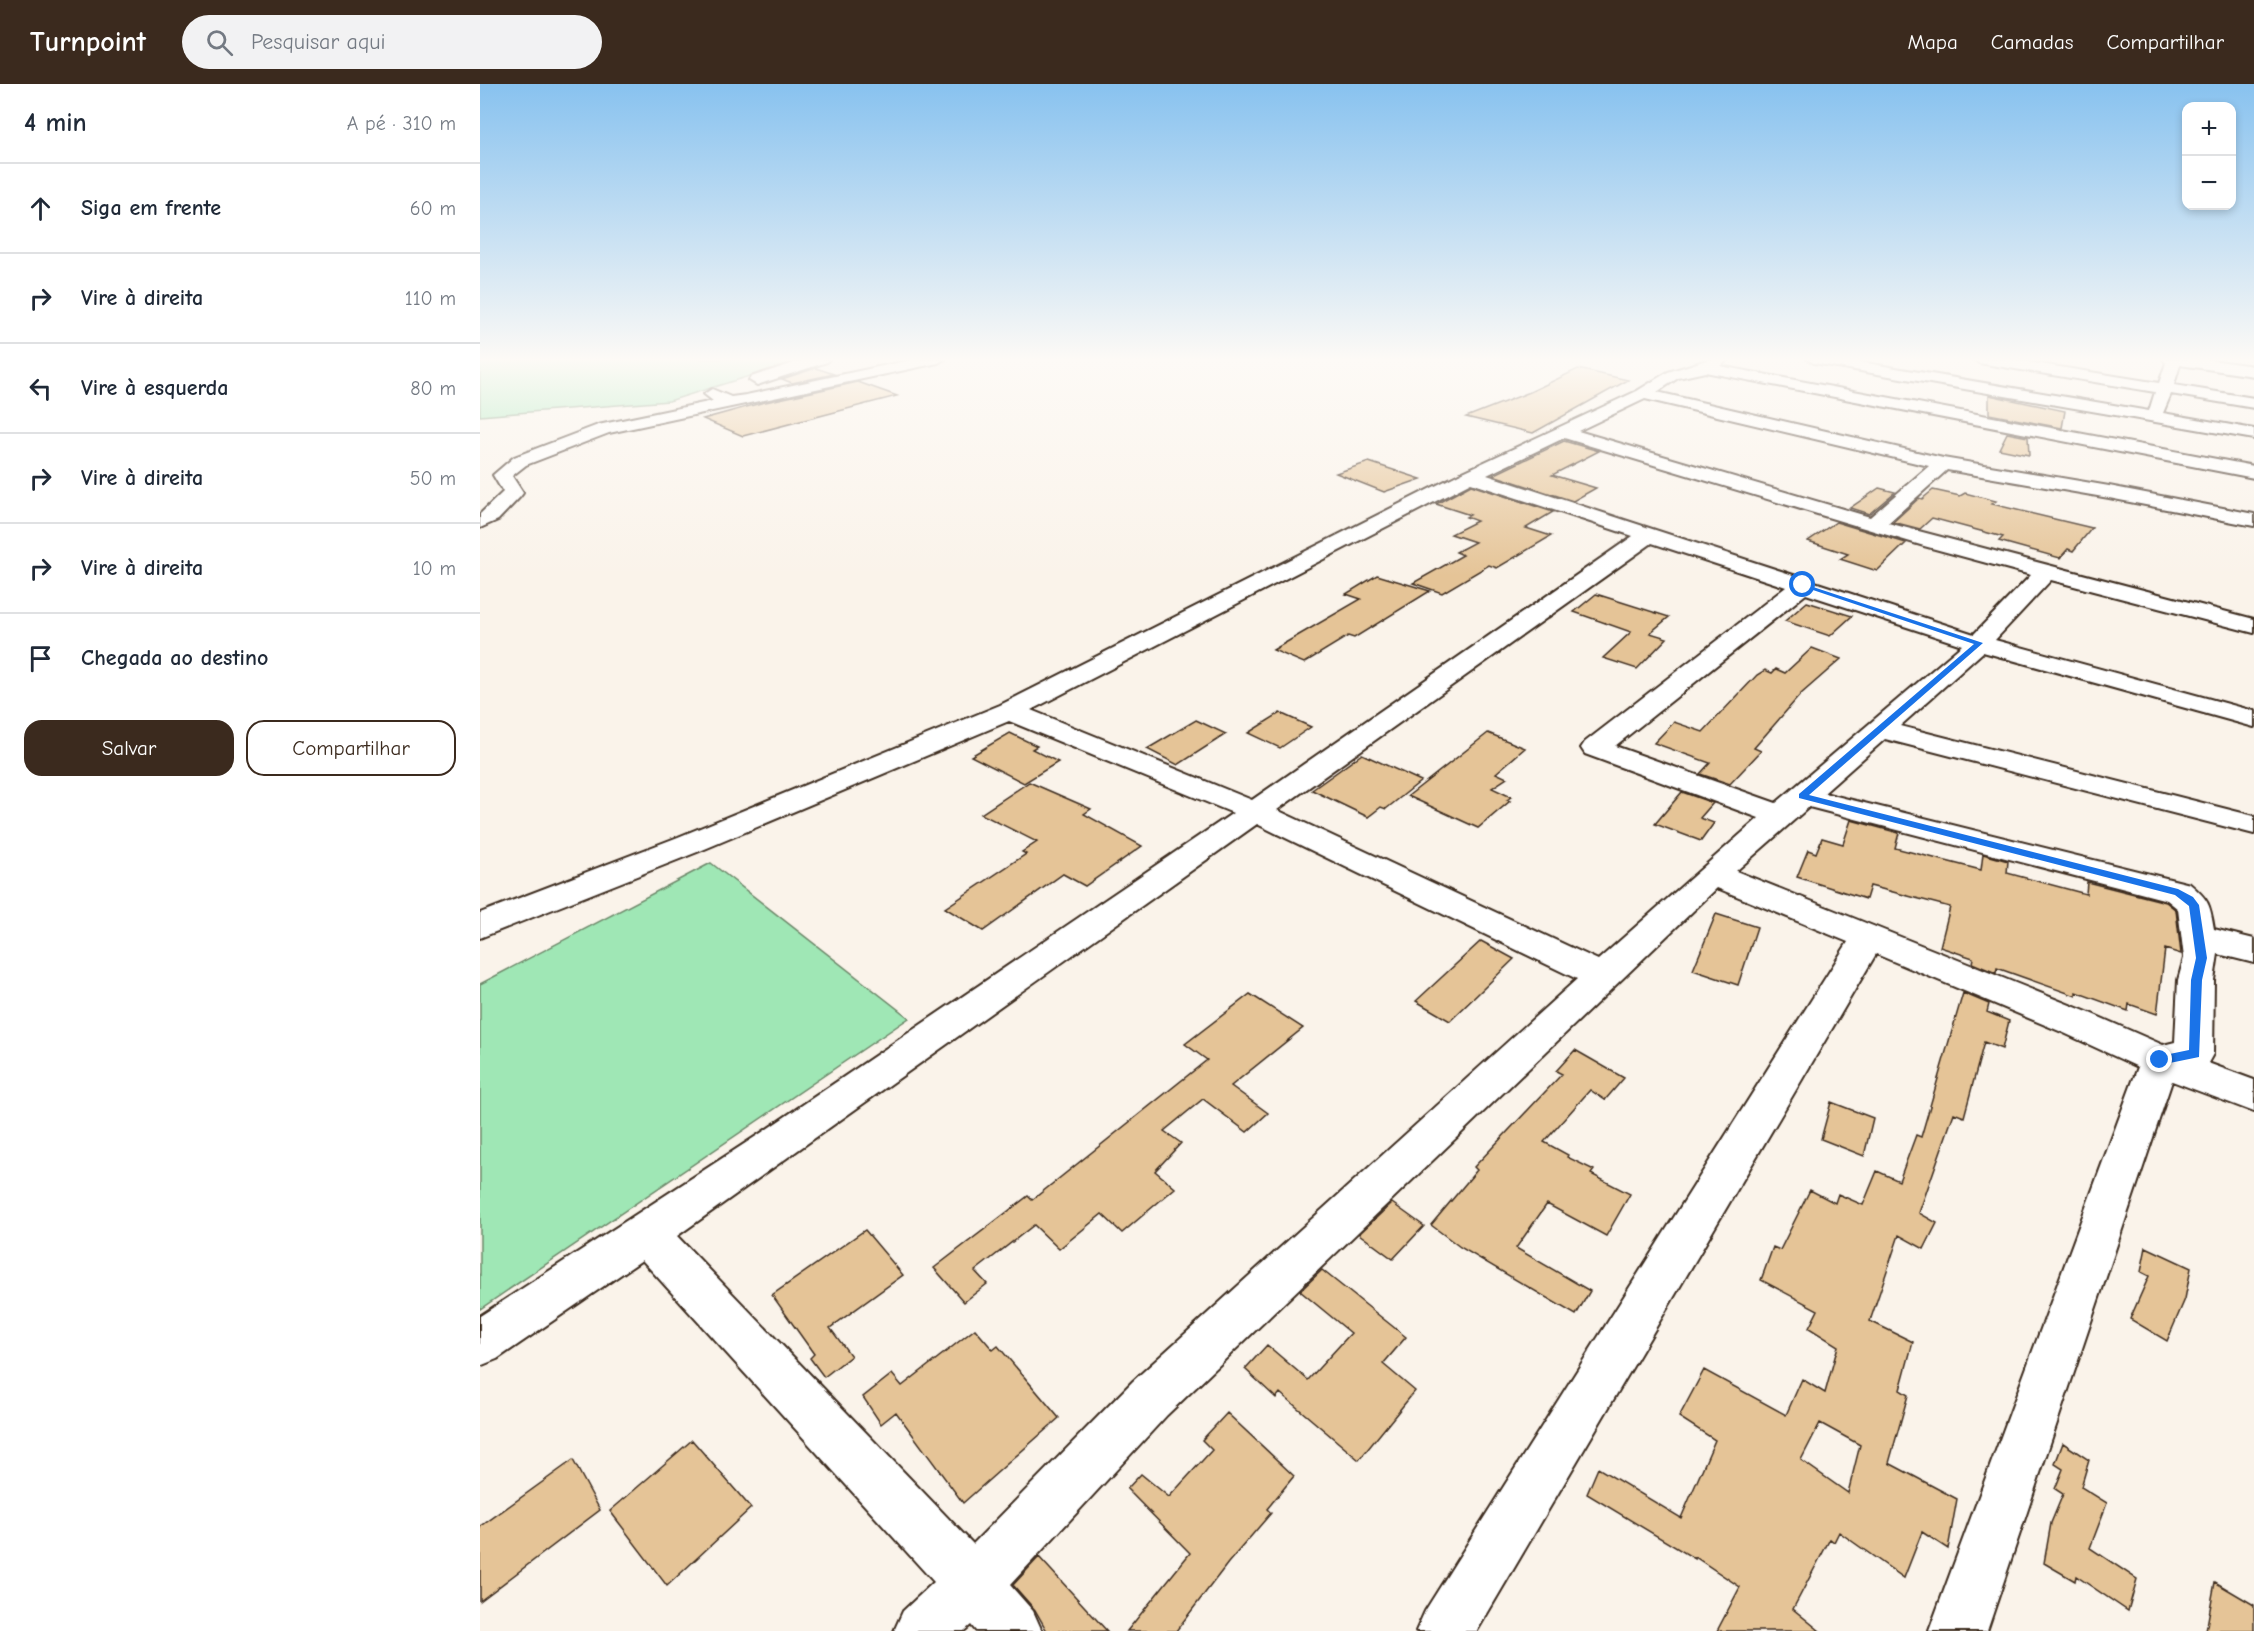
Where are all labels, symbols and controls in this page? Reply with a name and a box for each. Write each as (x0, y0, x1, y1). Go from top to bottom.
search box (182, 15, 602, 69)
text: Turnpoint (30, 26, 146, 58)
icon: search (203, 26, 236, 59)
text: Pesquisar aqui (251, 29, 385, 55)
text: Mapa (1907, 30, 1958, 54)
text: Camadas (1991, 30, 2074, 54)
text: Compartilhar (2107, 30, 2224, 54)
map controls (2182, 102, 2236, 210)
button: + (2182, 102, 2236, 156)
text: 4 min (24, 108, 87, 138)
text: A pé · 310 m (347, 112, 456, 135)
button: − (2182, 156, 2236, 210)
icon: ahead (24, 192, 57, 225)
text: Siga em frente (81, 195, 221, 221)
text: 60 m (410, 197, 456, 220)
icon: right (24, 282, 57, 315)
text: Vire à direita (81, 285, 203, 311)
text: 110 m (405, 287, 456, 310)
icon: left (24, 372, 57, 405)
text: Vire à esquerda (81, 375, 229, 401)
text: 80 m (410, 377, 456, 400)
icon: right (24, 462, 57, 495)
text: Vire à direita (81, 465, 203, 491)
text: 50 m (410, 467, 456, 490)
icon: right (24, 552, 57, 585)
text: Vire à direita (81, 555, 203, 581)
text: 10 m (413, 557, 456, 580)
route start (1789, 571, 1815, 597)
icon: arrive (24, 642, 57, 675)
text: Chegada ao destino (81, 645, 268, 671)
button: Salvar (24, 720, 234, 776)
button: Compartilhar (246, 720, 456, 776)
route end (2146, 1046, 2172, 1072)

